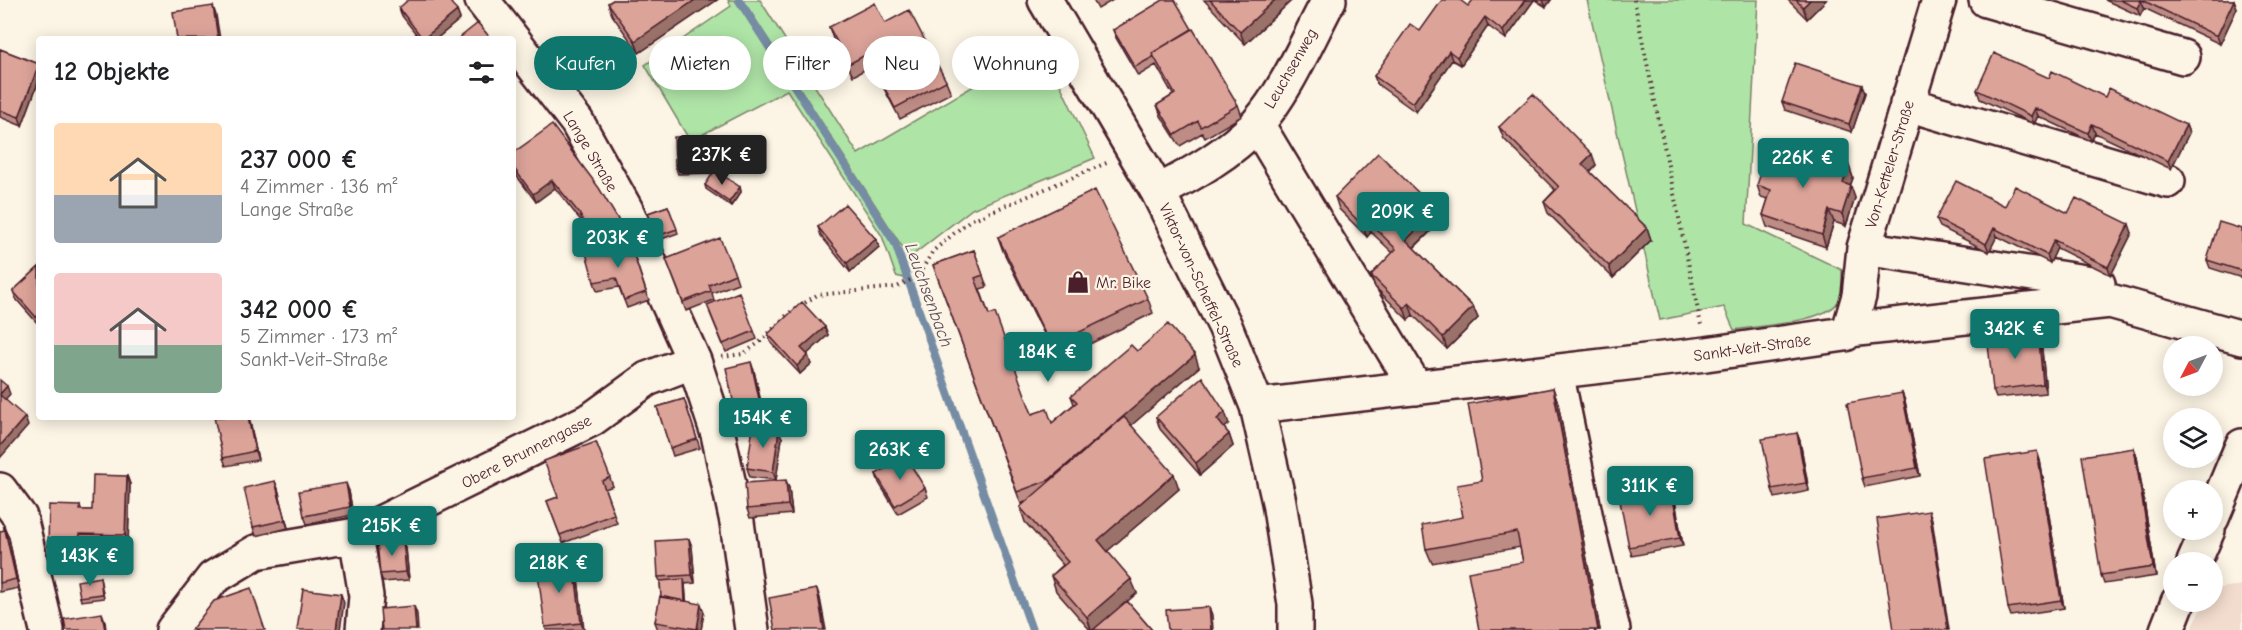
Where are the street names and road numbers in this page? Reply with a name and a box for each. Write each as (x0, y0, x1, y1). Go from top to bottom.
street label: Leuchsenweg (1261, 25, 1321, 112)
street label: Von-Ketteler-Straße (1862, 98, 1918, 230)
street label: Lange Straße (559, 108, 621, 195)
street label: Viktor-von-Scheffel-Straße (1155, 201, 1247, 370)
street label: Sankt-Veit-Straße (1692, 331, 1812, 365)
street label: Obere Brunnengasse (459, 411, 594, 492)

